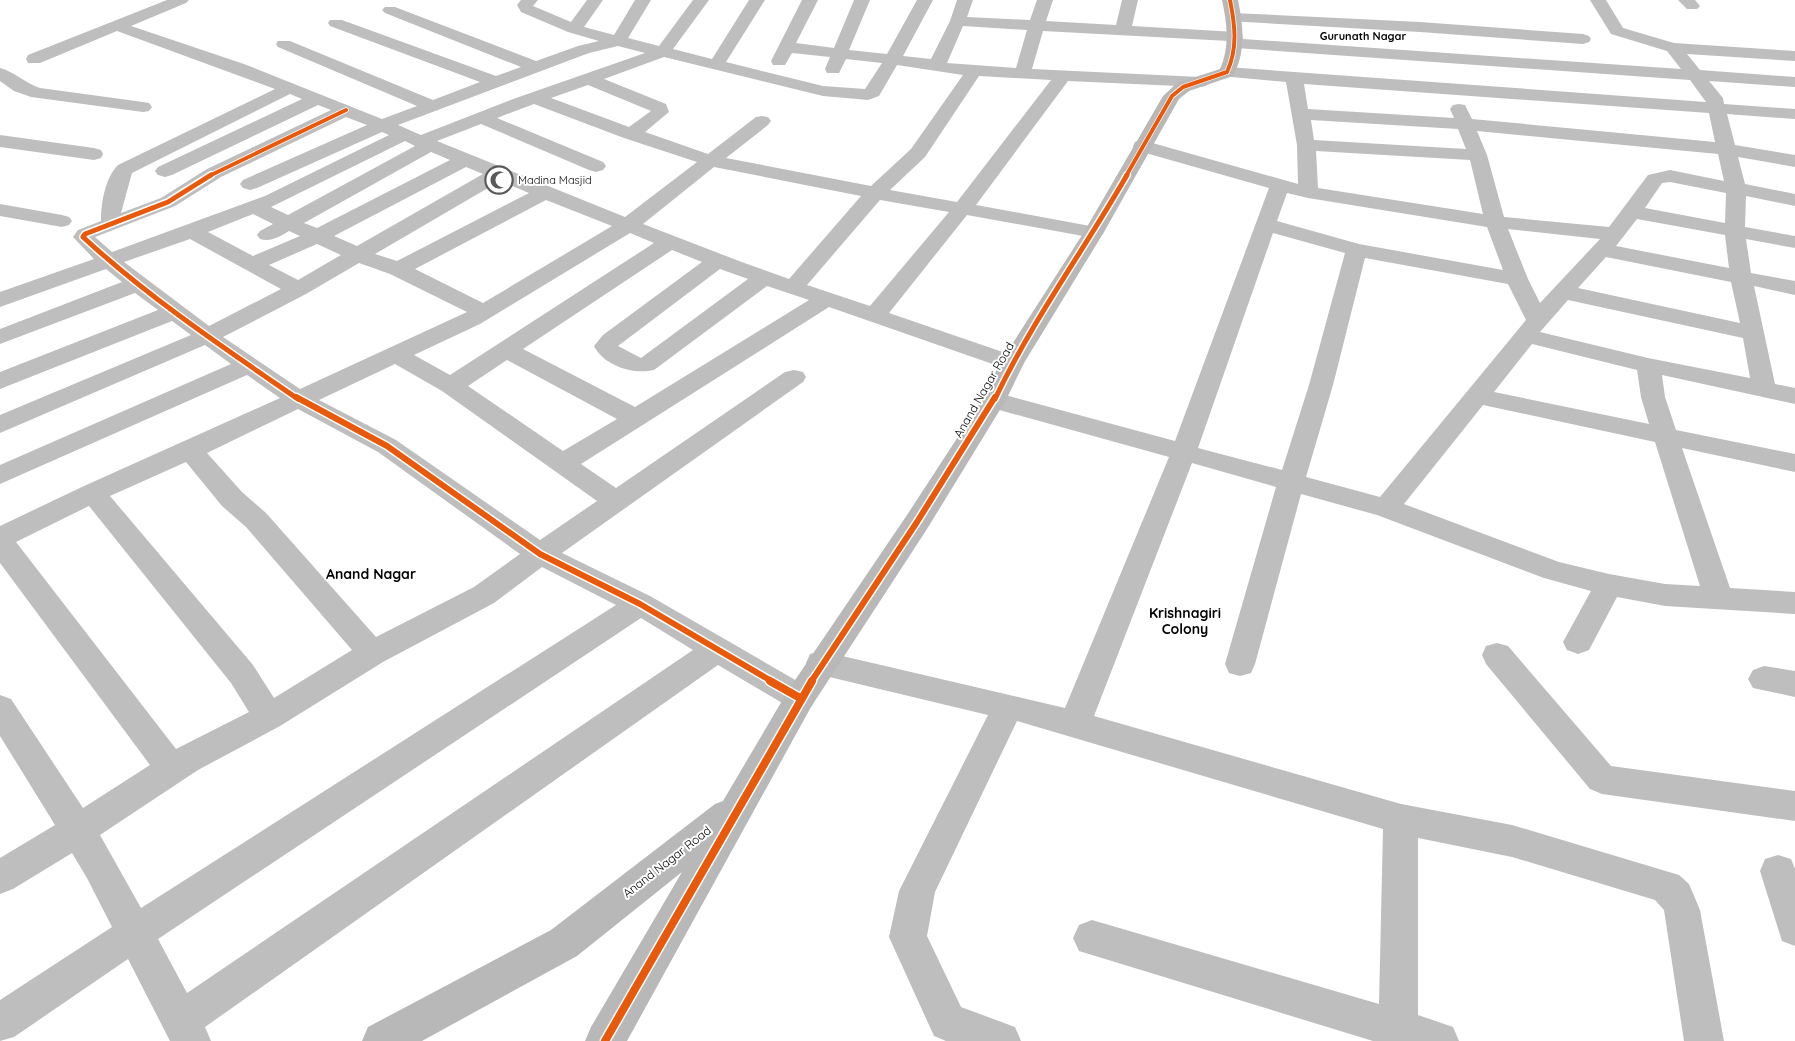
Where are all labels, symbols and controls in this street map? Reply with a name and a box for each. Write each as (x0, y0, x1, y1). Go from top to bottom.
district label: Gurunath Nagar (1320, 29, 1406, 43)
mosque icon: Madina Masjid (484, 165, 514, 195)
place label: Madina Masjid (518, 173, 592, 187)
street label: Anand Nagar Road (950, 339, 1017, 440)
district label: Anand Nagar (326, 565, 416, 583)
district label: Krishnagiri Colony (1149, 604, 1221, 638)
street label: Anand Nagar Road (620, 822, 714, 901)

